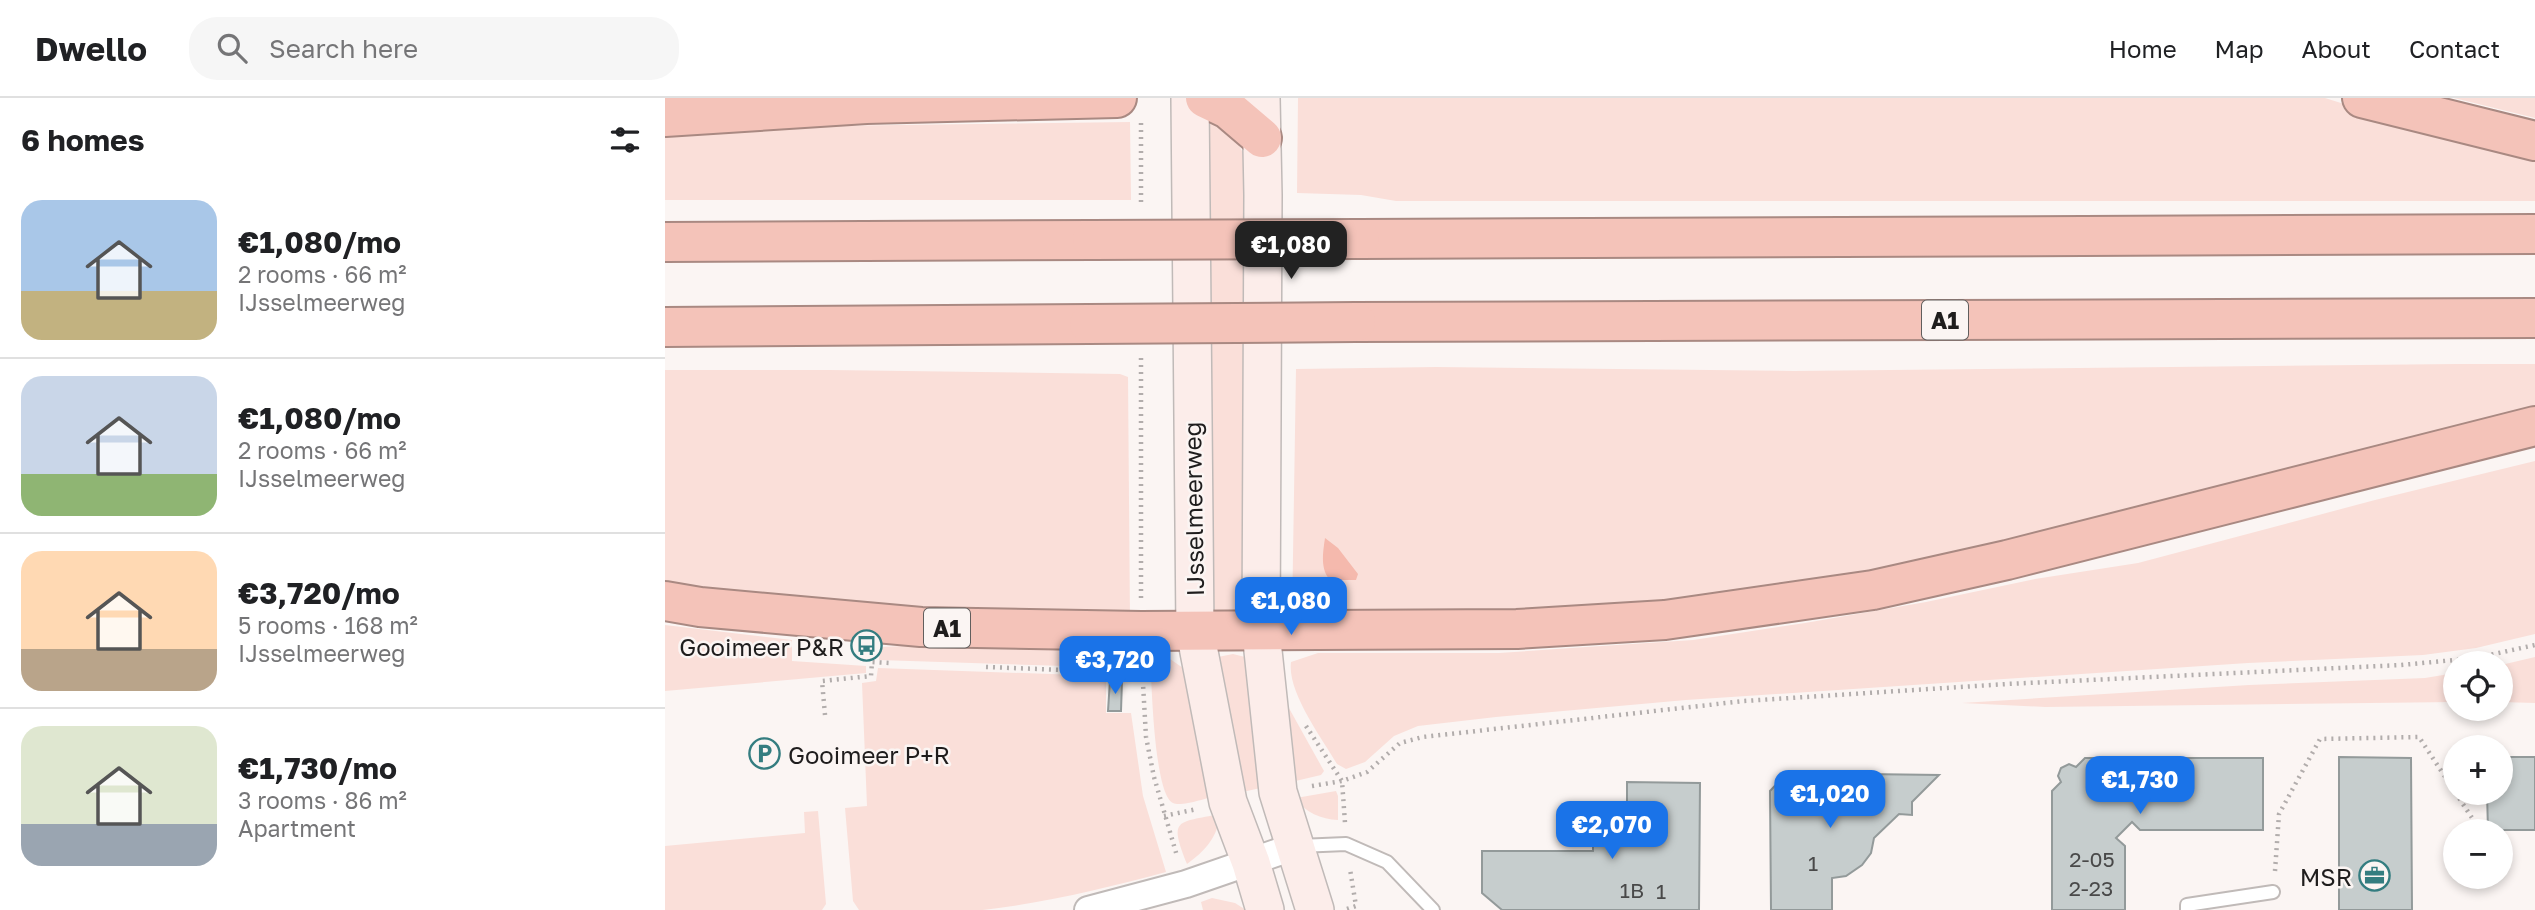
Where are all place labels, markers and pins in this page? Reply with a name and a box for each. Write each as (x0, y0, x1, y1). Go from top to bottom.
pin: €1,080 (1234, 222, 1348, 281)
pin: €1,080 (1234, 578, 1348, 637)
bus stop icon: Gooimeer P&R (850, 629, 884, 663)
place label: Gooimeer P&R (679, 632, 844, 661)
pin: €3,720 (1058, 636, 1172, 696)
parking icon: Gooimeer P+R (748, 737, 782, 771)
place label: Gooimeer P+R (788, 740, 950, 769)
pin: €1,730 (2083, 756, 2197, 816)
pin: €1,020 (1773, 770, 1887, 830)
pin: €2,070 (1555, 802, 1669, 861)
office icon: MSR (2358, 859, 2392, 893)
place label: MSR (2300, 862, 2352, 891)

